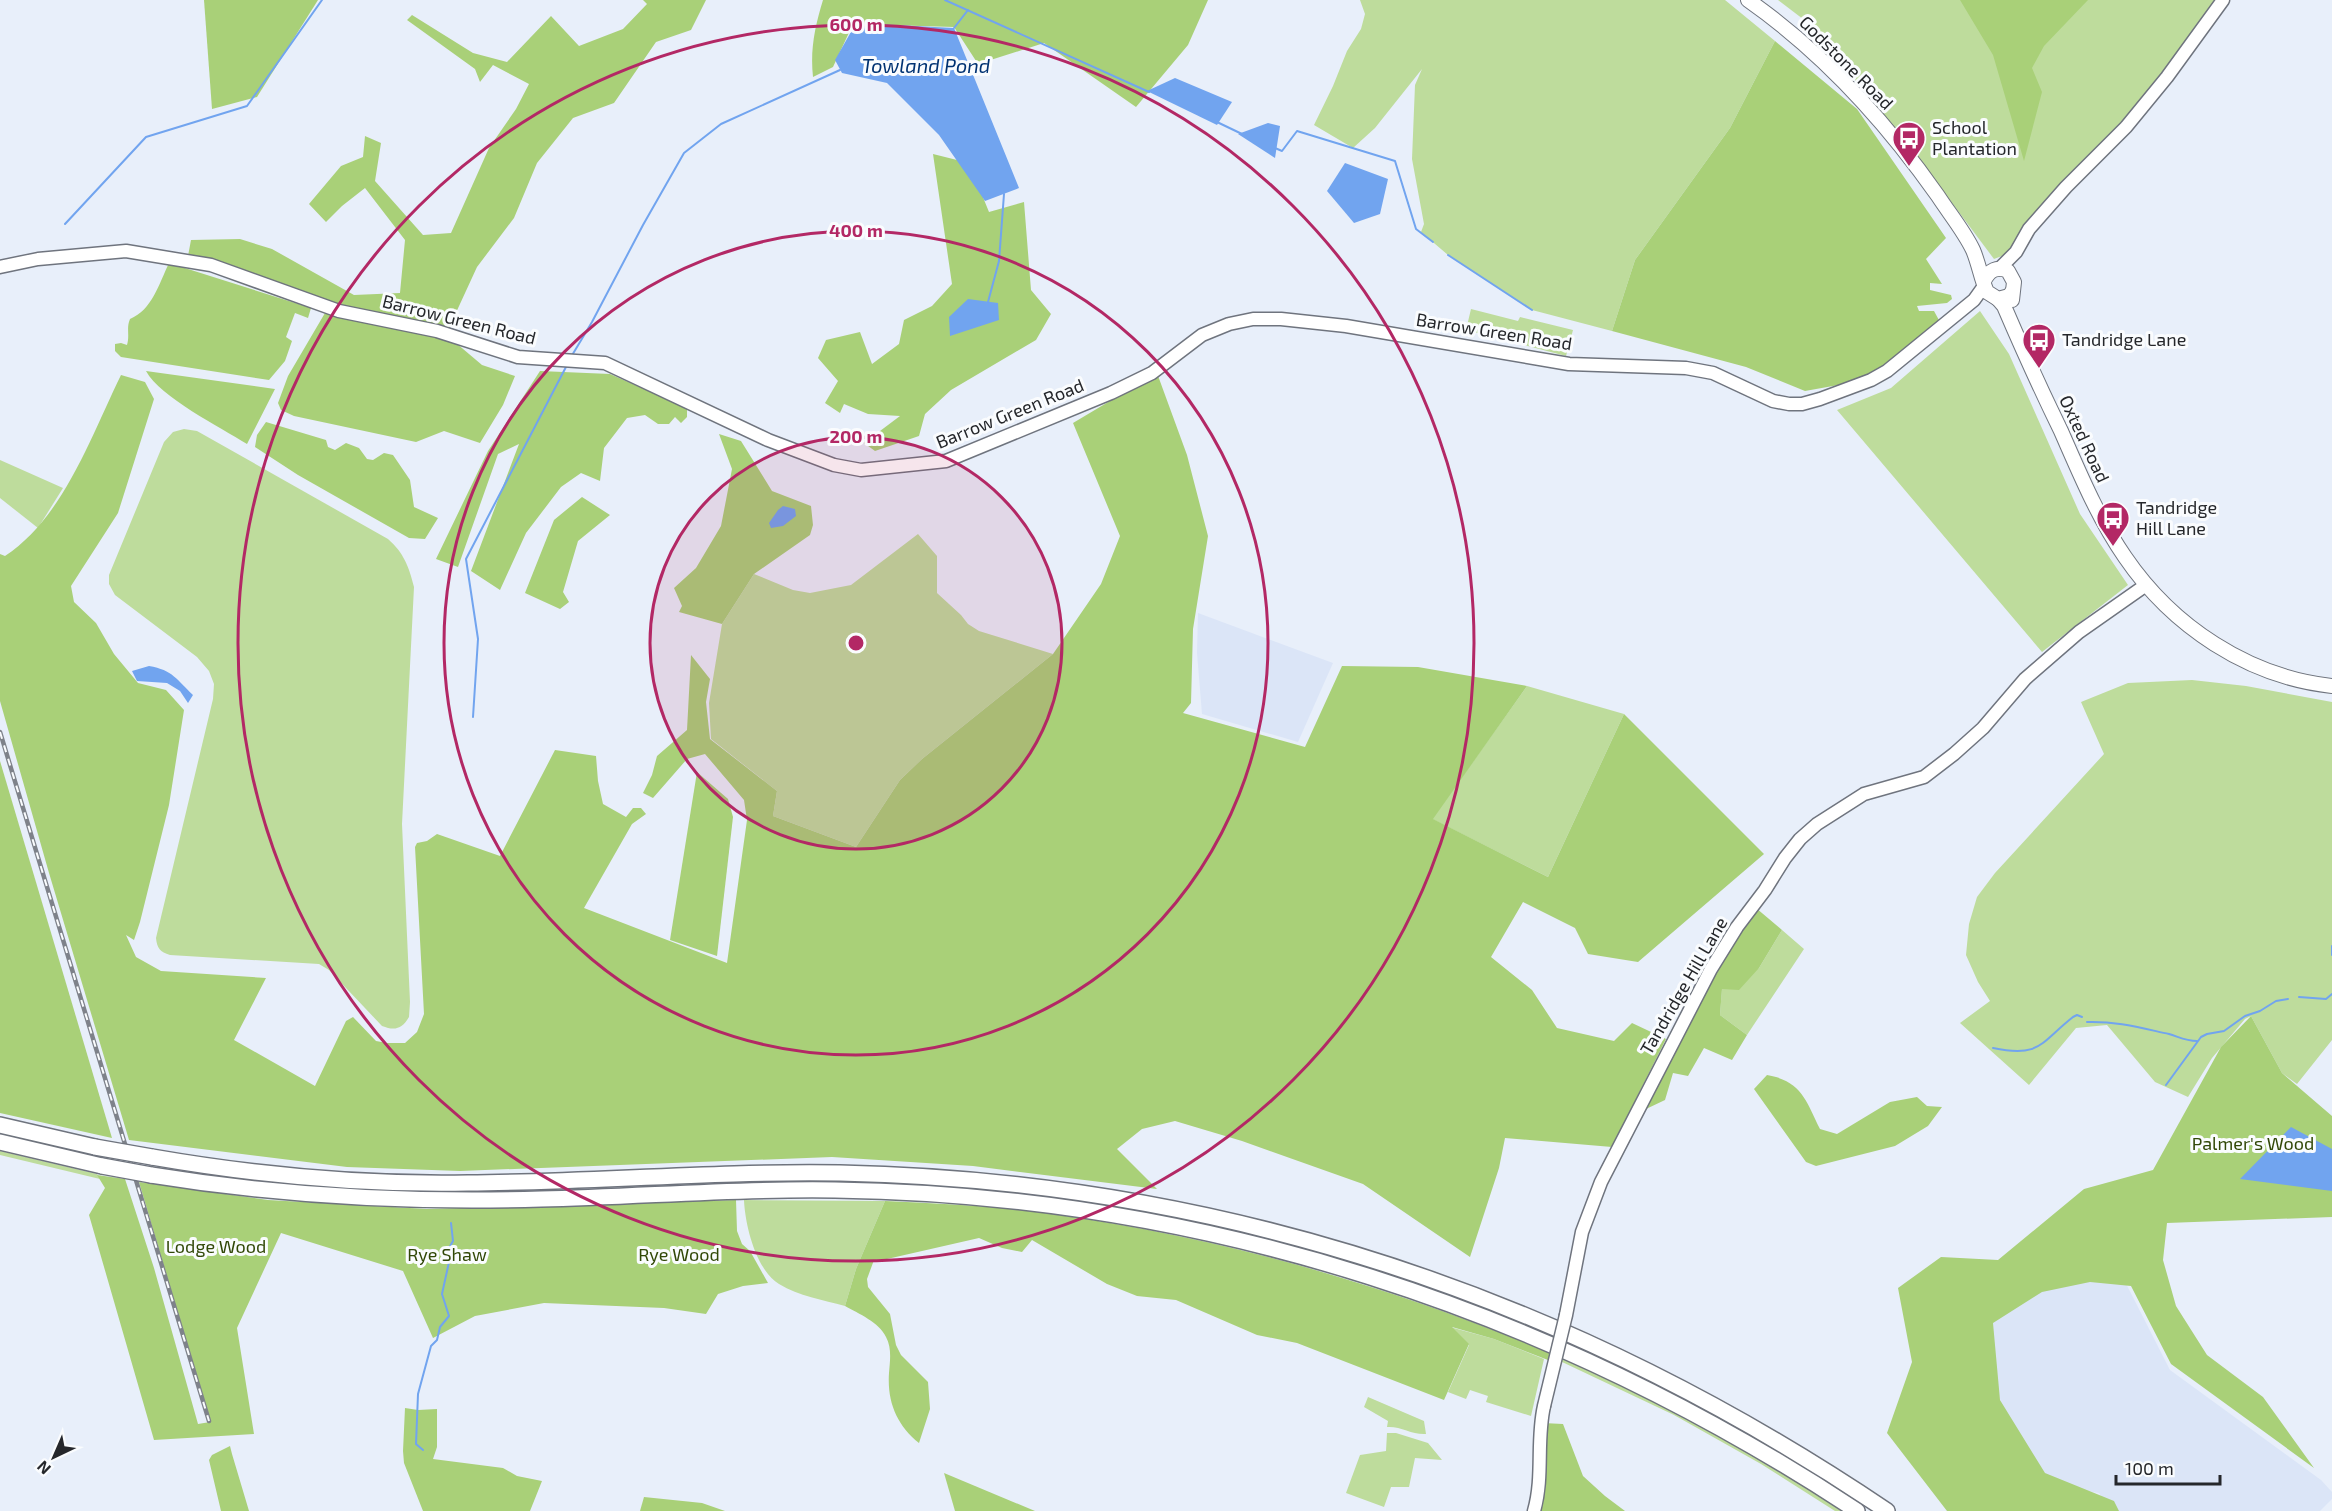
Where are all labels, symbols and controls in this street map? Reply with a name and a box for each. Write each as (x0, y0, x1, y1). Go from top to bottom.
street label: Godstone Road (1795, 11, 1898, 114)
text: 600 m (829, 13, 883, 35)
water label: Towland Pond (862, 53, 991, 77)
place label: School Plantation (1932, 116, 2017, 159)
bus stop icon: School Plantation (1891, 120, 1927, 167)
text: 400 m (829, 219, 883, 241)
street label: Barrow Green Road (380, 289, 538, 349)
street label: Barrow Green Road (1415, 308, 1574, 354)
bus stop icon: Tandridge Lane (2021, 322, 2057, 369)
place label: Tandridge Lane (2062, 328, 2186, 350)
street label: Barrow Green Road (933, 373, 1087, 453)
street label: Oxted Road (2055, 391, 2115, 486)
text: 200 m (830, 425, 882, 447)
place label: Tandridge Hill Lane (2136, 496, 2217, 539)
bus stop icon: Tandridge Hill Lane (2095, 500, 2131, 547)
centre of rings (846, 633, 866, 653)
street label: Tandridge Hill Lane (1635, 913, 1731, 1058)
park label: Palmer's Wood (2192, 1132, 2314, 1154)
park label: Lodge Wood (166, 1235, 266, 1257)
park label: Rye Shaw (407, 1243, 487, 1265)
park label: Rye Wood (638, 1243, 720, 1265)
north arrow (24, 1427, 84, 1487)
scale bar (2116, 1448, 2220, 1486)
text: N (32, 1457, 54, 1479)
text: 100 m (2125, 1457, 2174, 1479)

